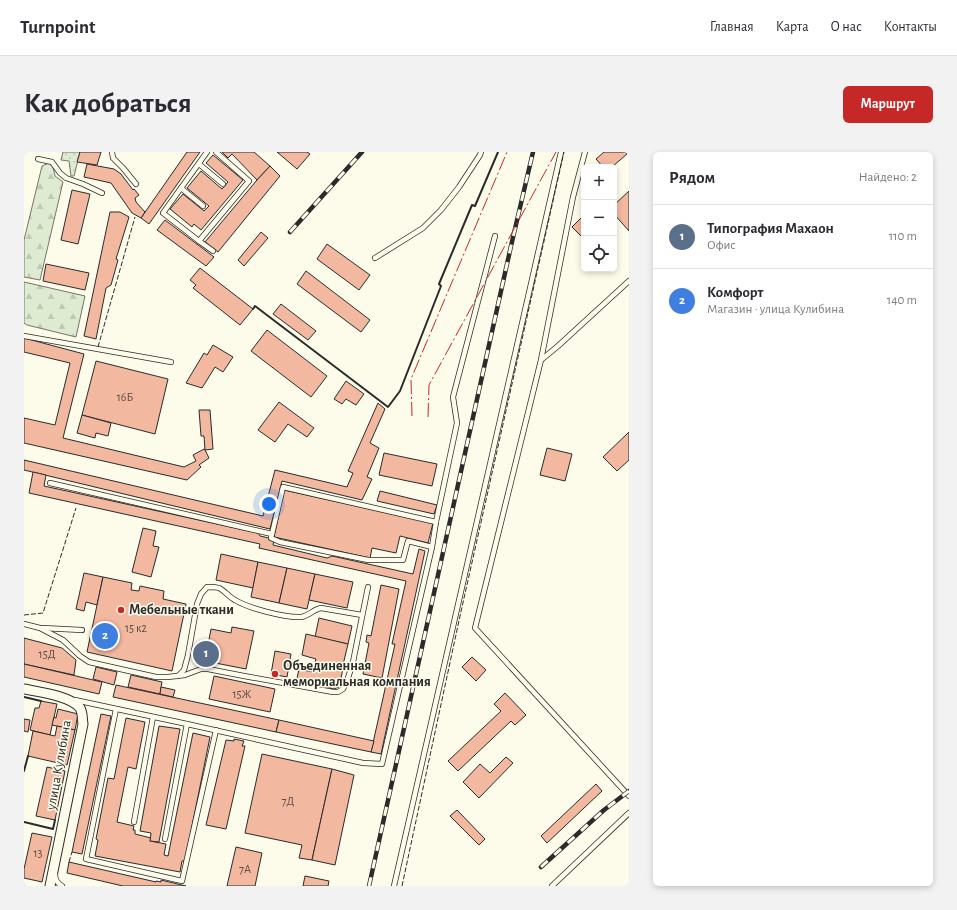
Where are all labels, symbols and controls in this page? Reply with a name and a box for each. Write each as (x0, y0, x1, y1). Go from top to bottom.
text: Turnpoint (20, 18, 95, 37)
text: Главная (710, 20, 754, 34)
text: Карта (776, 20, 809, 34)
text: О нас (831, 20, 862, 34)
text: Контакты (884, 20, 937, 34)
button: Маршрут (843, 86, 933, 123)
text: Как добраться (24, 90, 192, 118)
map controls (581, 164, 617, 272)
button: + (581, 164, 617, 200)
text: Рядом (669, 169, 715, 186)
text: Найдено: 2 (859, 171, 917, 184)
button: − (581, 200, 617, 236)
text: Типография Махаон (707, 221, 834, 236)
text: 1 (680, 230, 684, 243)
text: 110 m (889, 230, 917, 243)
button: locate (581, 236, 617, 272)
text: Офис (707, 239, 736, 252)
text: Комфорт (707, 285, 763, 300)
text: 2 (679, 294, 685, 307)
text: 140 m (887, 294, 917, 307)
text: Магазин · улица Кулибина (707, 303, 844, 316)
house number: 16Б (117, 391, 133, 403)
your location (259, 494, 279, 514)
place label: Мебельные ткани (129, 603, 234, 617)
marker: Мебельные ткани (116, 605, 126, 615)
pin: 2 (92, 621, 118, 651)
house number: 15 к2 (125, 622, 148, 634)
pin: 1 (193, 639, 219, 669)
house number: 15Д (39, 648, 56, 660)
place label: Объединенная мемориальная компания (283, 659, 431, 689)
marker: Объединенная мемориальная компания (270, 669, 280, 679)
house number: 15Ж (232, 688, 252, 700)
street label: улица Кулибина (44, 719, 74, 812)
house number: 7Д (282, 795, 295, 807)
house number: 13 (33, 847, 43, 859)
house number: 7А (239, 863, 251, 875)

